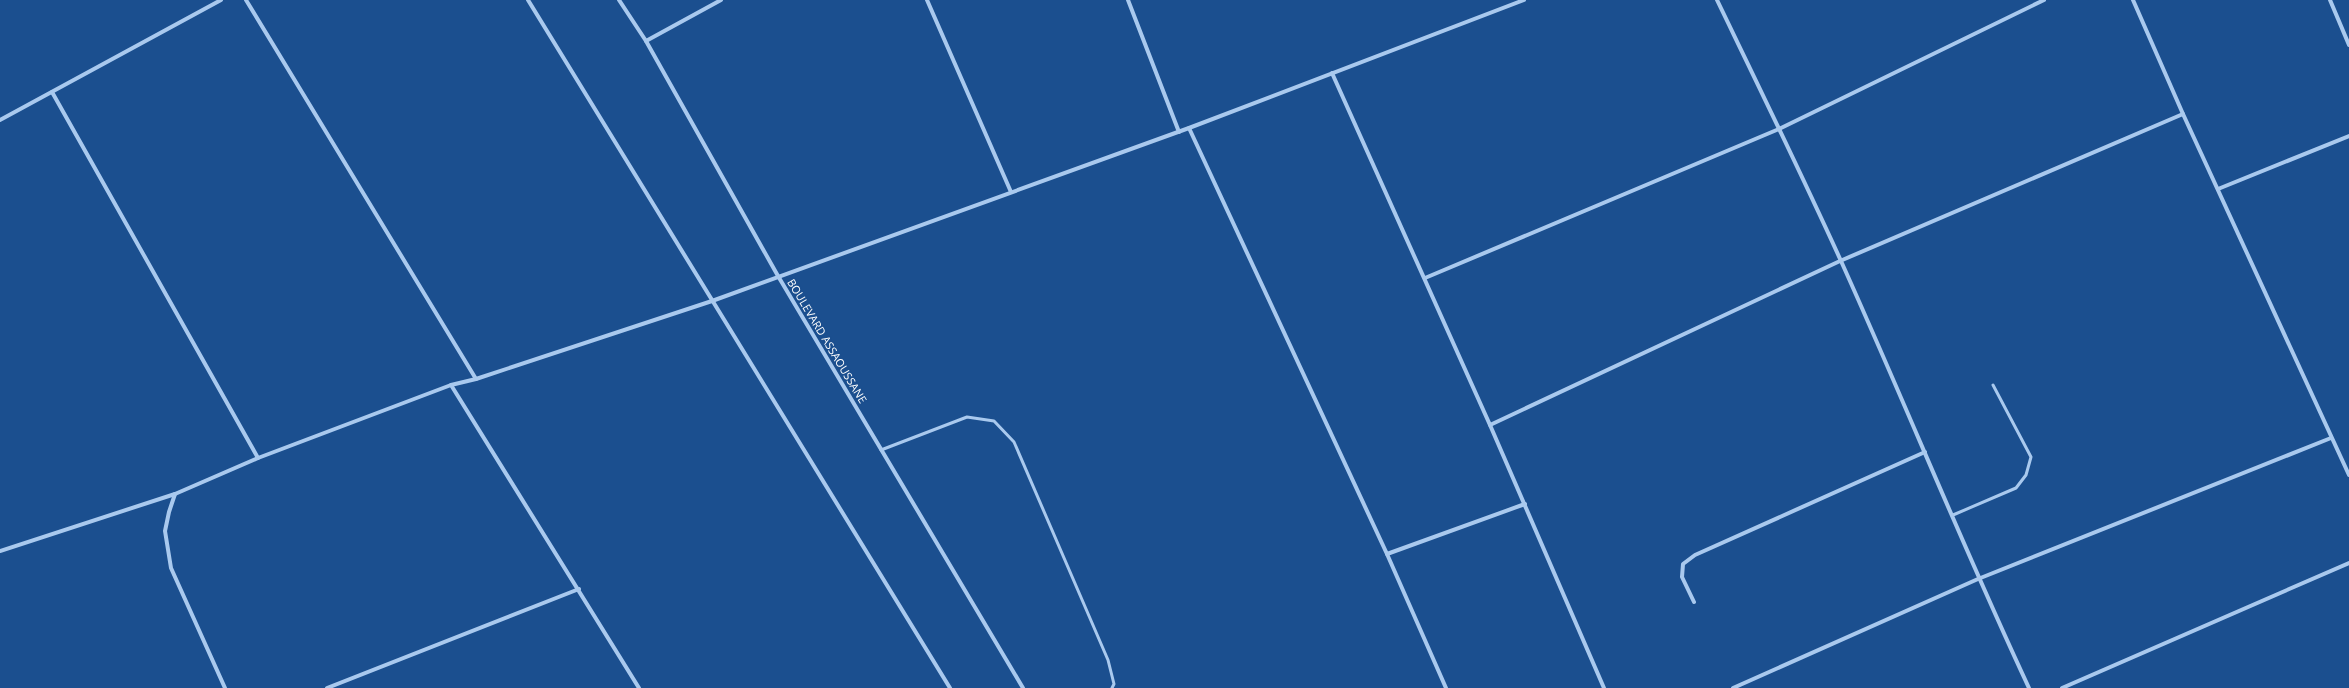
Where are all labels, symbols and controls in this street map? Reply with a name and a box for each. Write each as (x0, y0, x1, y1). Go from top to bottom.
street label: BOULEVARD ASSAOUSSANE (784, 276, 871, 406)

